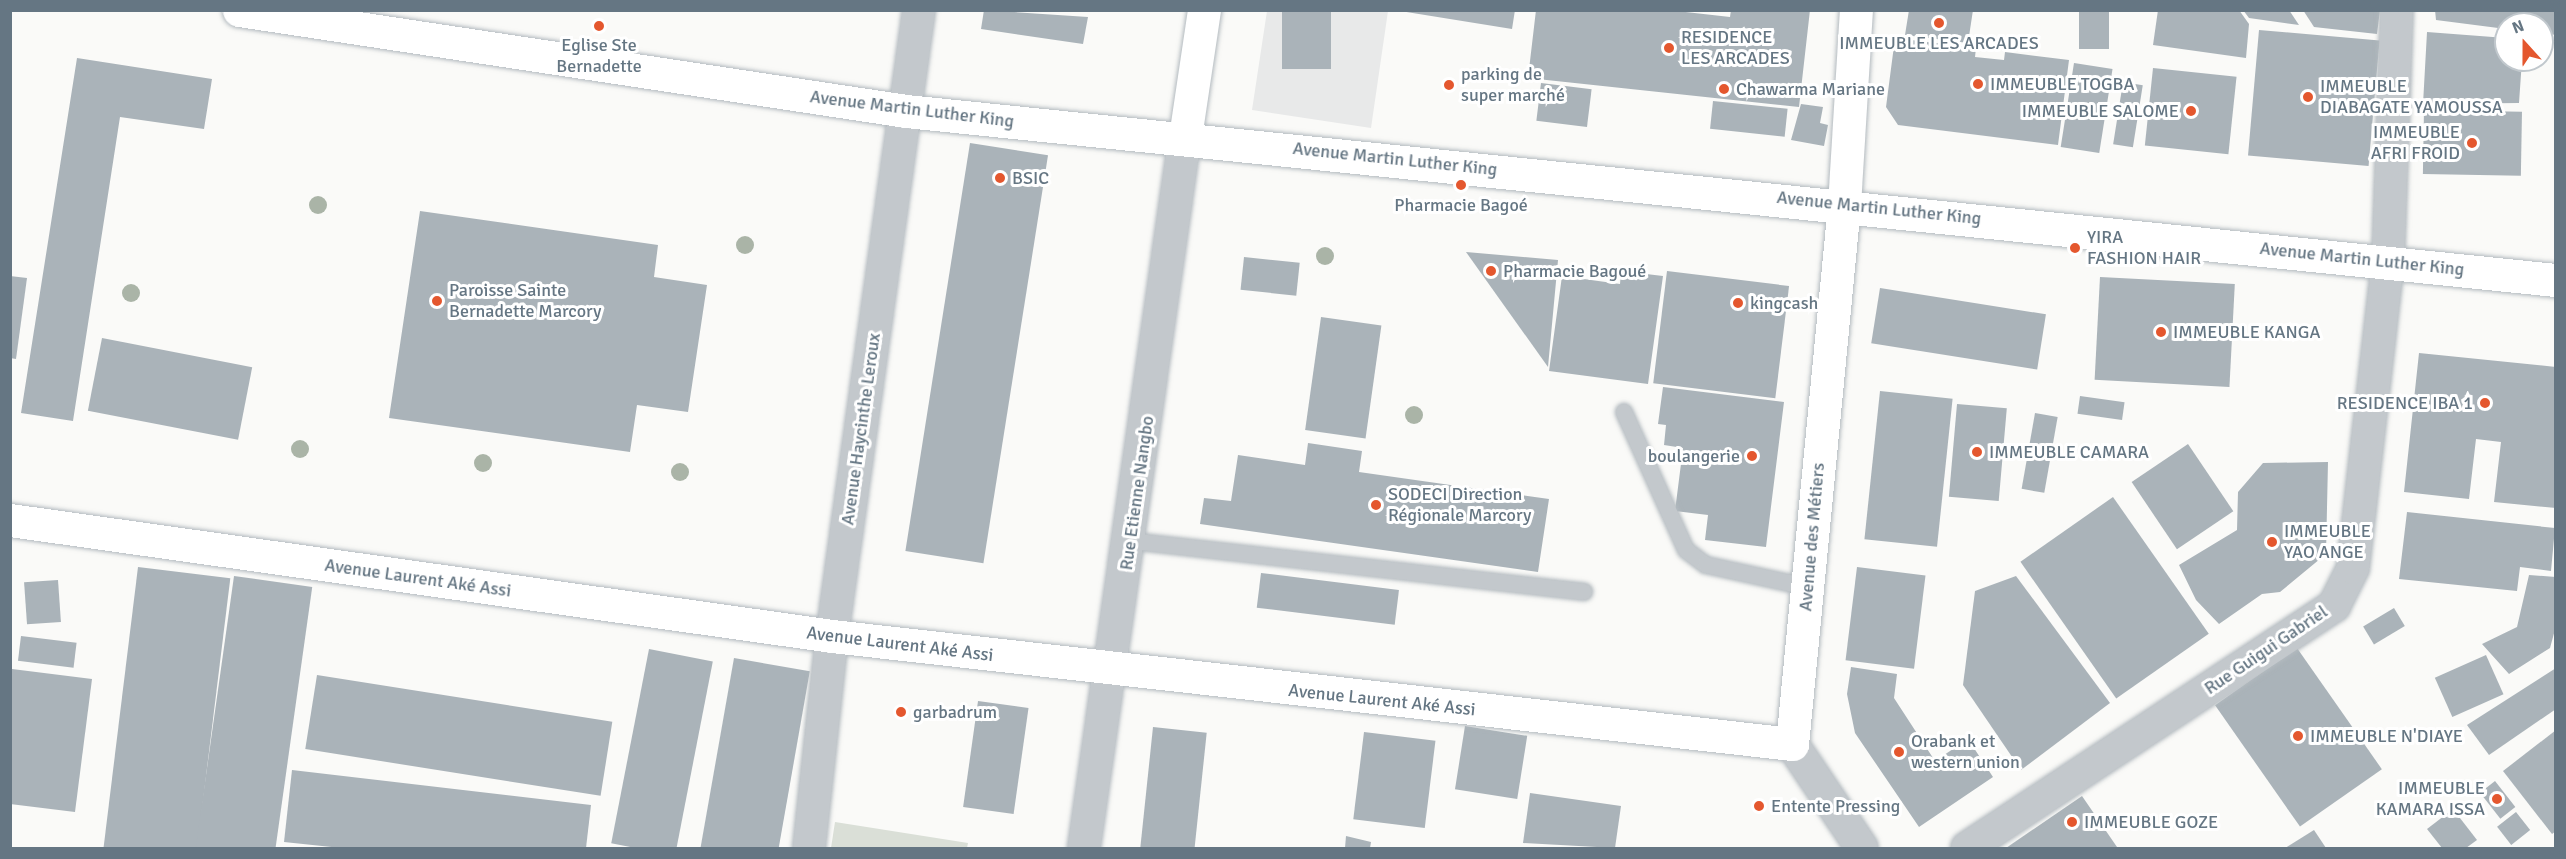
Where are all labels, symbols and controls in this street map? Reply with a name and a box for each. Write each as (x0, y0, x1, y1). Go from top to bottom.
north arrow (2494, 12, 2554, 72)
marker: IMMEUBLE LES ARCADES (1932, 16, 1946, 30)
text: N (2509, 16, 2527, 38)
marker: Eglise Ste Bernadette (592, 19, 606, 33)
place label: RESIDENCE LES ARCADES (1681, 27, 1790, 70)
place label: IMMEUBLE LES ARCADES (1839, 32, 2039, 54)
place label: Eglise Ste Bernadette (556, 35, 642, 78)
marker: RESIDENCE LES ARCADES (1662, 41, 1676, 55)
place label: parking de super marché (1461, 64, 1565, 106)
place label: IMMEUBLE TOGBA (1990, 73, 2135, 95)
place label: IMMEUBLE DIABAGATE YAMOUSSA (2320, 76, 2503, 118)
marker: IMMEUBLE TOGBA (1971, 77, 1985, 91)
marker: parking de super marché (1442, 78, 1456, 92)
place label: Chawarma Mariane (1736, 78, 1885, 100)
marker: Chawarma Mariane (1717, 82, 1731, 96)
street label: Avenue Martin Luther King (809, 86, 1015, 132)
marker: IMMEUBLE DIABAGATE YAMOUSSA (2301, 90, 2315, 104)
place label: IMMEUBLE SALOME (2022, 100, 2179, 122)
marker: IMMEUBLE SALOME (2184, 104, 2198, 118)
place label: IMMEUBLE AFRI FROID (2371, 122, 2460, 164)
marker: IMMEUBLE AFRI FROID (2465, 136, 2479, 150)
street label: Avenue Martin Luther King (1292, 138, 1498, 180)
place label: BSIC (1012, 167, 1049, 189)
marker: BSIC (993, 171, 1007, 185)
marker: Pharmacie Bagoé (1454, 178, 1468, 192)
street label: Avenue Martin Luther King (1776, 187, 1982, 229)
place label: Pharmacie Bagoé (1394, 194, 1528, 216)
place label: YIRA FASHION HAIR (2087, 227, 2201, 270)
street label: Avenue Martin Luther King (2259, 238, 2465, 280)
marker: YIRA FASHION HAIR (2068, 241, 2082, 255)
place label: Pharmacie Bagoué (1503, 260, 1646, 282)
marker: Pharmacie Bagoué (1484, 264, 1498, 278)
place label: Paroisse Sainte Bernadette Marcory (449, 280, 602, 322)
place label: kingcash (1750, 292, 1818, 314)
marker: Paroisse Sainte Bernadette Marcory (430, 294, 444, 308)
marker: kingcash (1731, 296, 1745, 310)
place label: IMMEUBLE KANGA (2173, 321, 2320, 343)
marker: IMMEUBLE KANGA (2154, 325, 2168, 339)
street label: Avenue Haycinthe Leroux (837, 332, 885, 526)
place label: RESIDENCE IBA 1 (2337, 392, 2473, 414)
marker: RESIDENCE IBA 1 (2478, 396, 2492, 410)
street label: Rue Etienne Nangbo (1115, 414, 1159, 572)
place label: IMMEUBLE CAMARA (1989, 441, 2149, 463)
place label: boulangerie (1648, 445, 1740, 467)
marker: IMMEUBLE CAMARA (1970, 445, 1984, 459)
marker: boulangerie (1745, 449, 1759, 463)
street label: Avenue des Métiers (1795, 462, 1829, 612)
place label: SODECI Direction Régionale Marcory (1388, 484, 1531, 526)
marker: SODECI Direction Régionale Marcory (1369, 498, 1383, 512)
place label: IMMEUBLE YAO ANGE (2284, 521, 2371, 564)
marker: IMMEUBLE YAO ANGE (2265, 535, 2279, 549)
street label: Avenue Laurent Aké Assi (323, 554, 513, 602)
street label: Rue Guigui Gabriel (2200, 601, 2332, 699)
street label: Avenue Laurent Aké Assi (805, 622, 995, 666)
street label: Avenue Laurent Aké Assi (1287, 679, 1477, 721)
place label: garbadrum (913, 701, 997, 723)
marker: garbadrum (894, 705, 908, 719)
place label: IMMEUBLE N'DIAYE (2310, 725, 2463, 747)
marker: IMMEUBLE N'DIAYE (2291, 729, 2305, 743)
place label: Orabank et western union (1911, 731, 2020, 774)
marker: Orabank et western union (1892, 745, 1906, 759)
place label: IMMEUBLE KAMARA ISSA (2376, 778, 2485, 820)
marker: IMMEUBLE KAMARA ISSA (2490, 792, 2504, 806)
place label: Entente Pressing (1771, 795, 1900, 817)
marker: Entente Pressing (1752, 799, 1766, 813)
place label: IMMEUBLE GOZE (2084, 811, 2218, 833)
marker: IMMEUBLE GOZE (2065, 815, 2079, 829)

